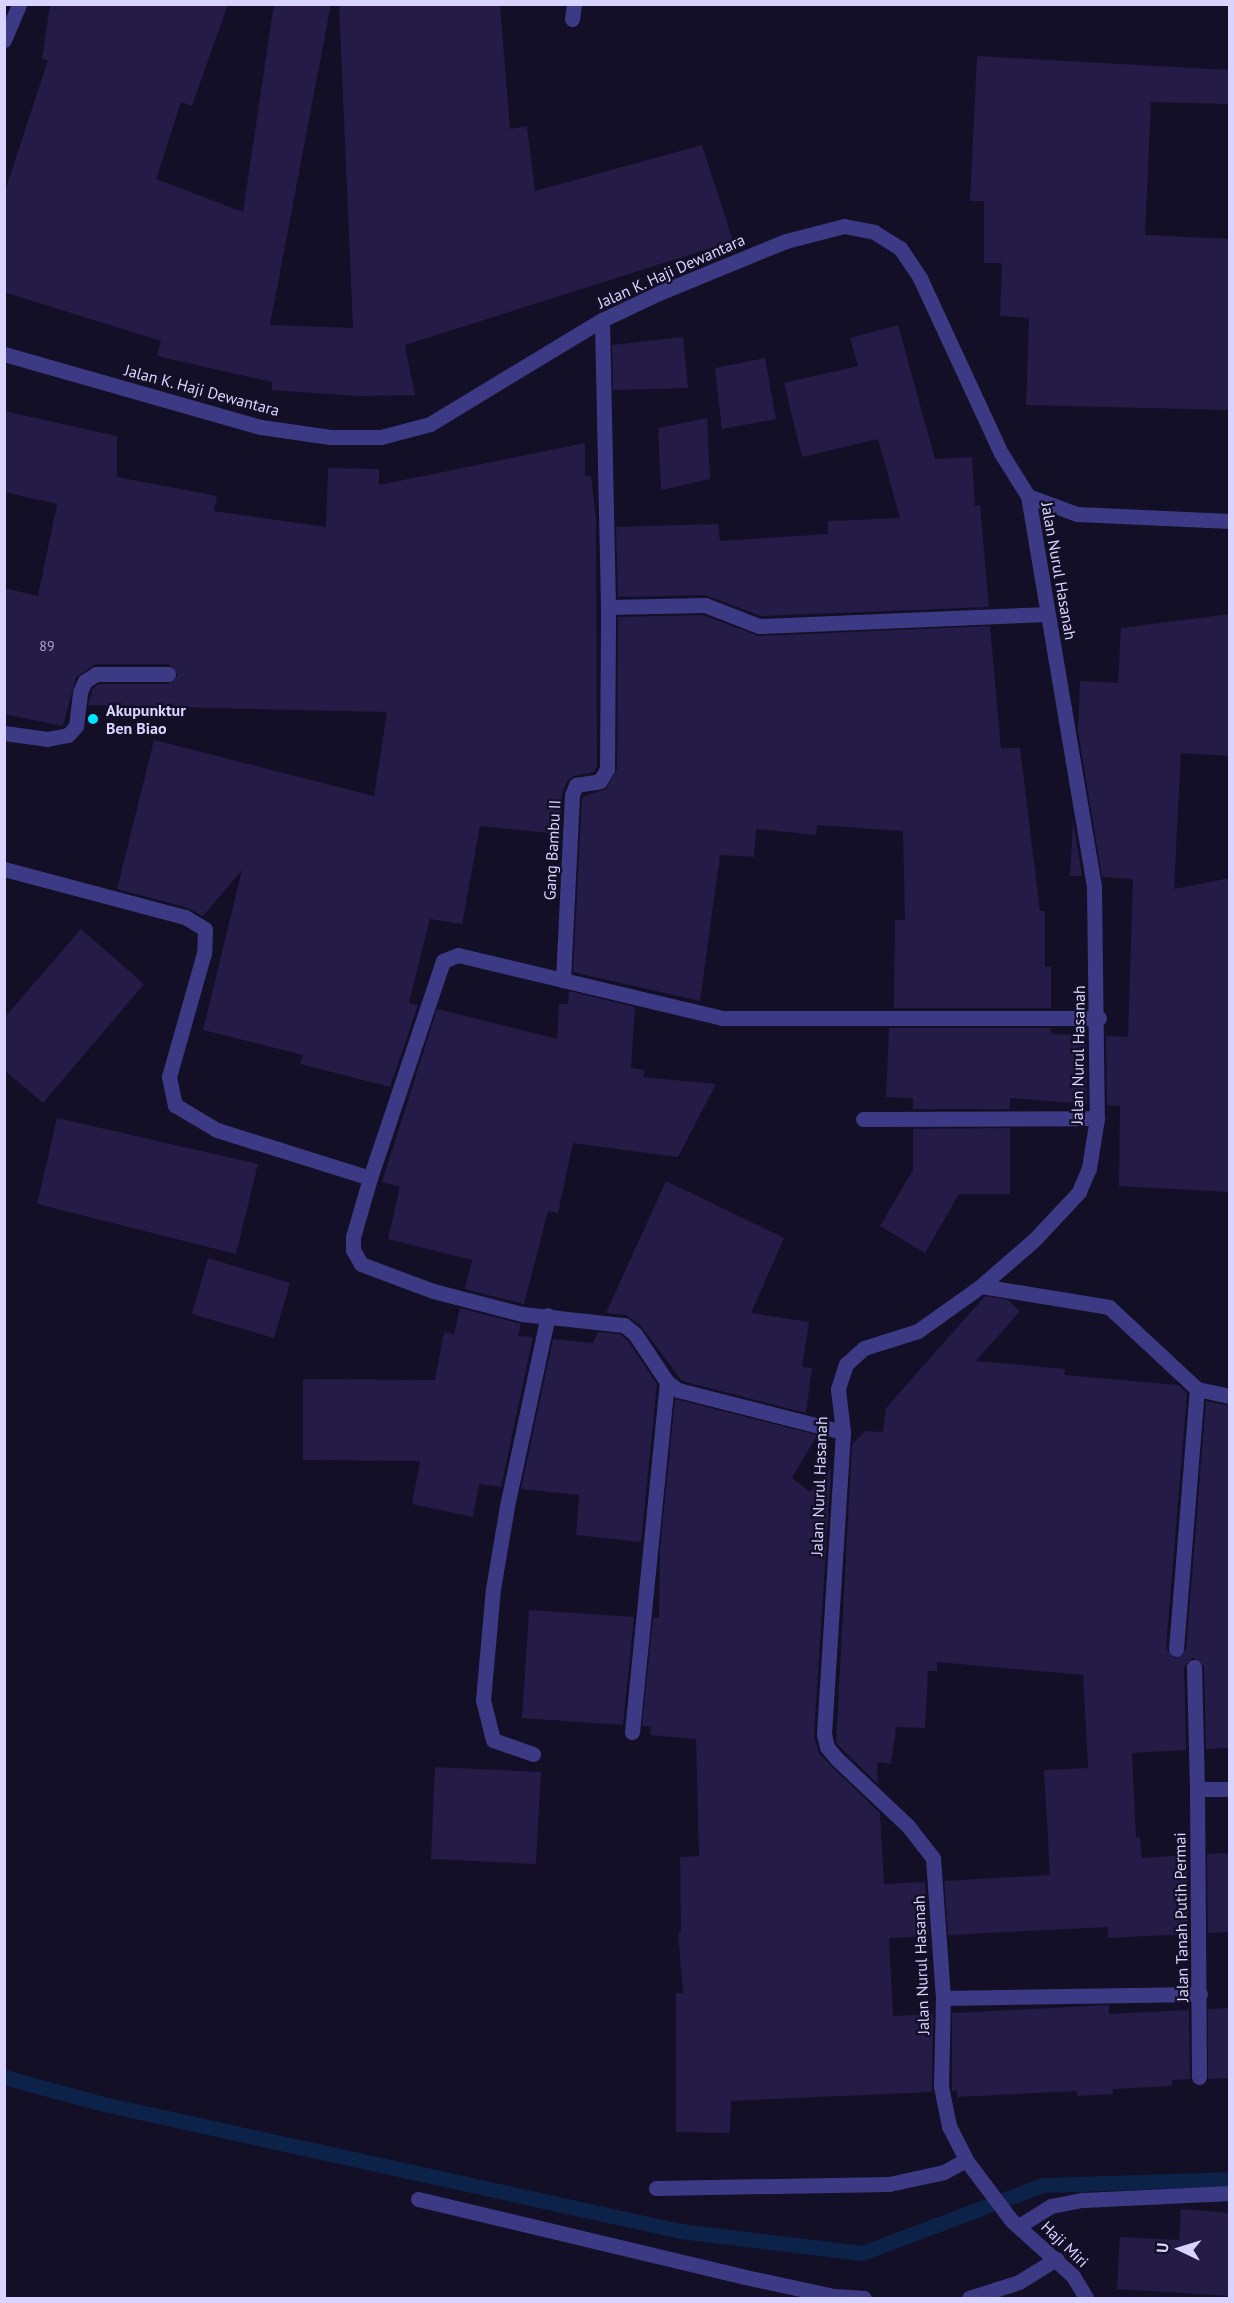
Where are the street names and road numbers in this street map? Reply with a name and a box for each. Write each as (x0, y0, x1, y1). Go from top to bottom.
street label: Jalan K. Haji Dewantara (594, 230, 748, 312)
street label: Jalan K. Haji Dewantara (122, 360, 282, 420)
street label: Jalan Nurul Hasanah (1037, 501, 1081, 641)
street label: Gang Bambu II (540, 799, 564, 901)
street label: Jalan Nurul Hasanah (1067, 985, 1089, 1125)
street label: Jalan Nurul Hasanah (807, 1416, 831, 1556)
street label: Jalan Tanah Putih Permai (1170, 1832, 1192, 2002)
street label: Jalan Nurul Hasanah (909, 1895, 933, 2035)
street label: Haji Miri (1037, 2217, 1093, 2271)

